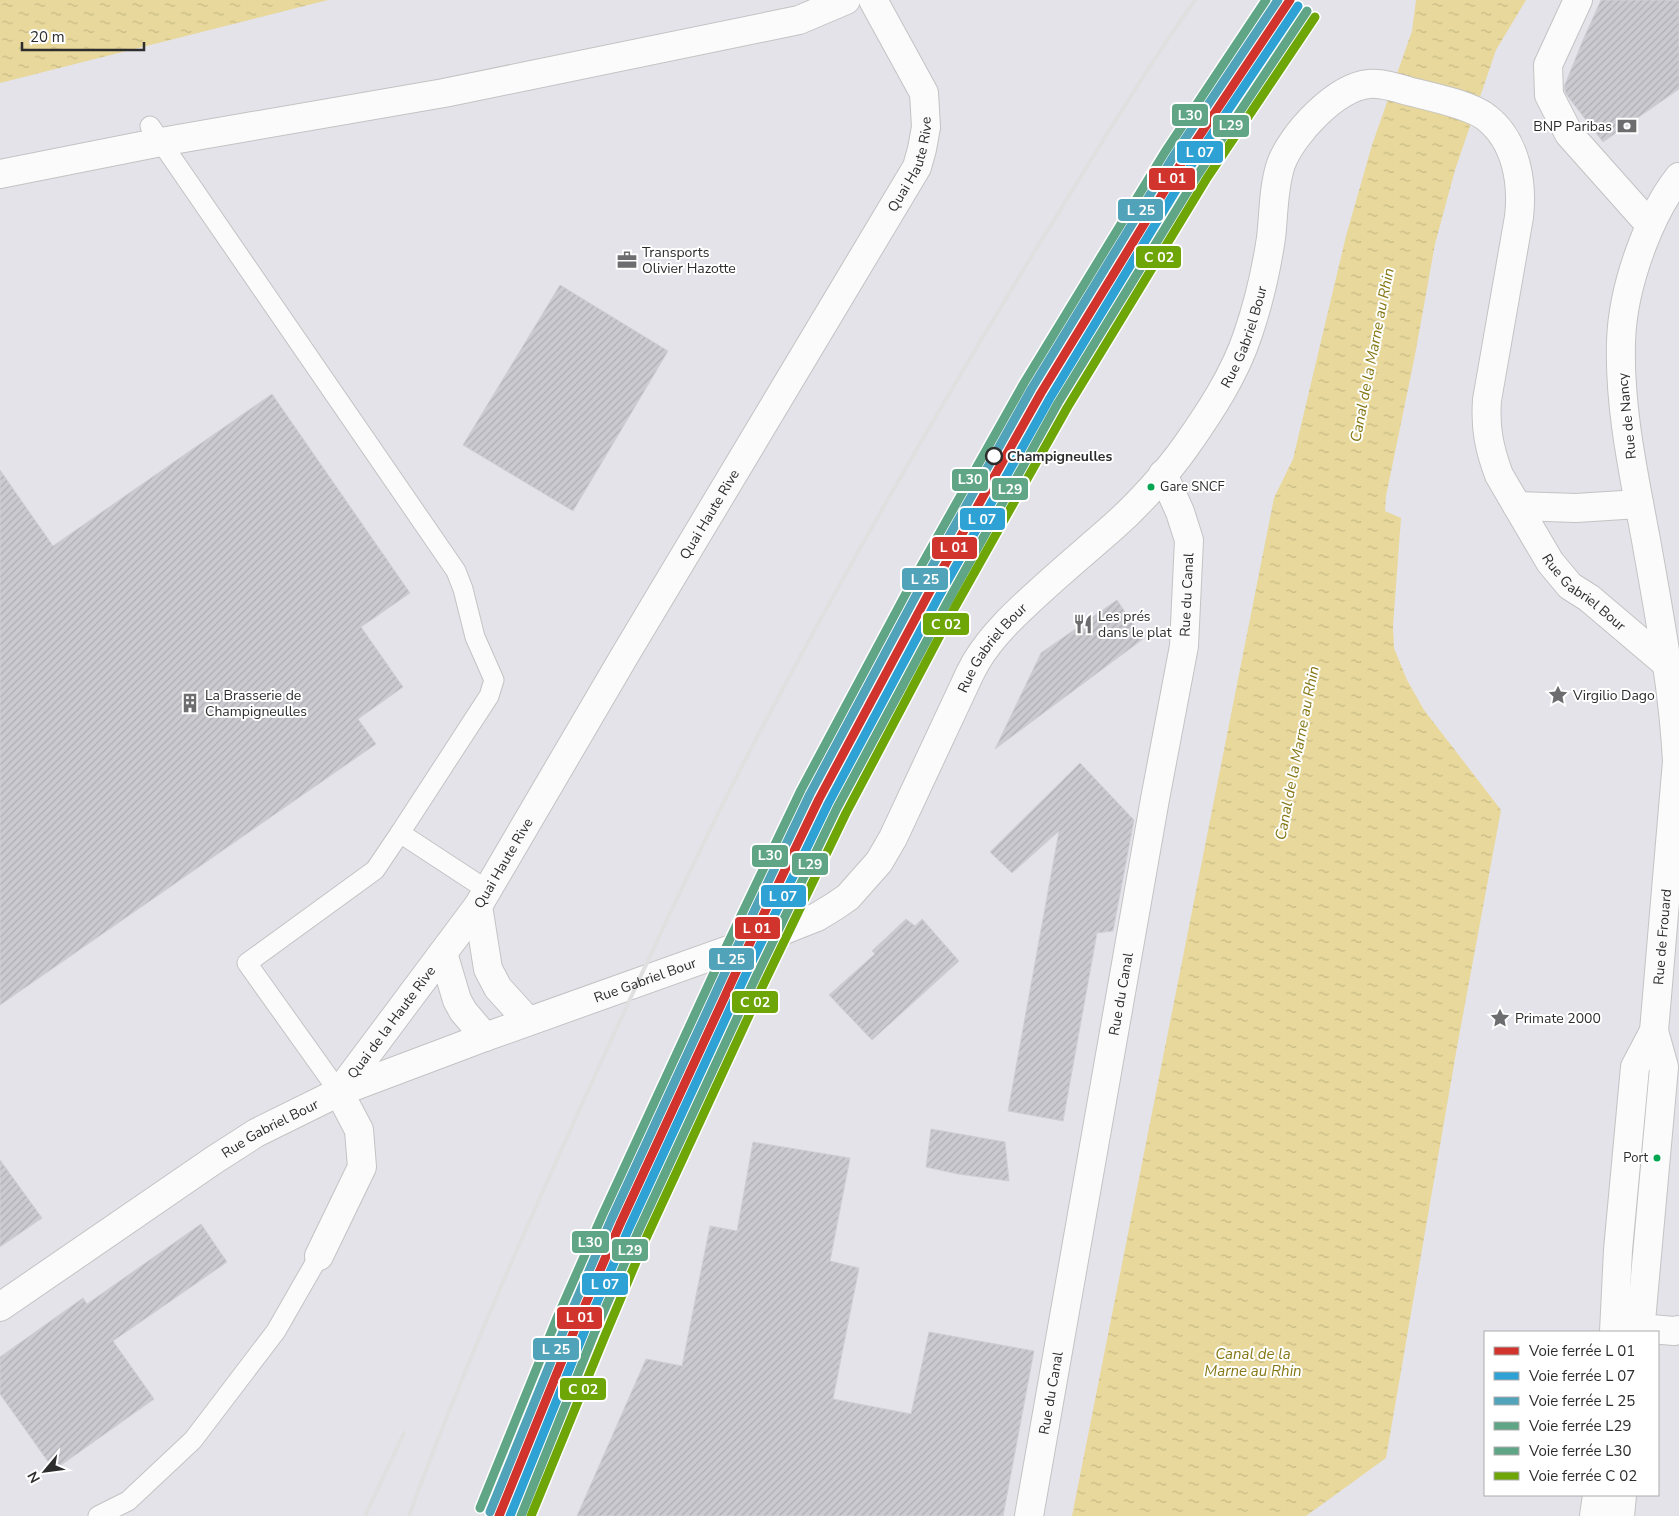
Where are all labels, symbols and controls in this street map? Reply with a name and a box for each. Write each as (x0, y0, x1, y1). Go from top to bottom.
scale bar (22, 20, 145, 52)
text: 20 m (30, 27, 65, 47)
line badge: L30 (1171, 103, 1209, 127)
text: L30 (1178, 106, 1202, 125)
line badge: L29 (1212, 114, 1250, 138)
bank icon: BNP Paribas (1616, 115, 1638, 137)
street label: Quai Haute Rive (883, 116, 936, 215)
text: L29 (1219, 116, 1243, 135)
place label: BNP Paribas (1533, 117, 1612, 136)
line badge: L 07 (1176, 140, 1224, 164)
text: L 07 (1186, 143, 1214, 162)
line badge: L 01 (1148, 167, 1196, 191)
text: L 01 (1158, 169, 1186, 188)
line badge: L 25 (1117, 198, 1164, 222)
text: L 25 (1127, 201, 1155, 220)
place label: Transports Olivier Hazotte (642, 243, 736, 278)
line badge: C 02 (1135, 245, 1182, 269)
text: C 02 (1144, 248, 1174, 267)
office icon: Transports Olivier Hazotte (616, 249, 638, 271)
water label: Canal de la Marne au Rhin (1345, 266, 1399, 444)
street label: Rue Gabriel Bour (1216, 284, 1271, 391)
street label: Rue de Nancy (1613, 371, 1641, 460)
marker: Champigneulles (985, 447, 1003, 465)
place label: Champigneulles (1007, 447, 1112, 466)
street label: Quai Haute Rive (675, 466, 744, 563)
line badge: L30 (951, 468, 989, 492)
text: L30 (958, 470, 982, 489)
line badge: L29 (991, 477, 1029, 501)
place label: Gare SNCF (1160, 478, 1225, 496)
text: L29 (998, 480, 1022, 499)
marker: Gare SNCF (1146, 482, 1156, 492)
line badge: L 07 (959, 507, 1006, 531)
text: L 07 (968, 510, 996, 529)
line badge: L 01 (931, 536, 978, 560)
text: L 01 (940, 538, 968, 557)
street label: Rue Gabriel Bour (1538, 550, 1630, 635)
street label: Rue du Canal (1175, 551, 1198, 637)
line badge: L 25 (901, 567, 949, 591)
text: L 25 (911, 570, 939, 589)
street label: Rue Gabriel Bour (953, 599, 1031, 696)
place label: Les prés dans le plat (1098, 607, 1172, 642)
line badge: C 02 (922, 612, 970, 636)
restaurant icon: Les prés dans le plat (1072, 613, 1094, 635)
text: C 02 (931, 615, 961, 634)
water label: Canal de la Marne au Rhin (1270, 664, 1324, 842)
place icon: Virgilio Dago (1547, 684, 1569, 706)
place label: La Brasserie de Champigneulles (205, 686, 307, 721)
place label: Virgilio Dago (1572, 686, 1655, 705)
building icon: La Brasserie de Champigneulles (179, 692, 201, 714)
street label: Quai Haute Rive (469, 814, 537, 912)
line badge: L30 (751, 844, 789, 868)
text: L30 (758, 846, 782, 865)
line badge: L29 (791, 852, 829, 876)
text: L29 (798, 855, 822, 874)
line badge: L 07 (760, 884, 807, 908)
text: L 07 (769, 887, 797, 906)
street label: Rue de Frouard (1648, 888, 1676, 986)
line badge: L 01 (734, 916, 781, 940)
text: L 01 (743, 919, 771, 938)
line badge: L 25 (708, 947, 755, 971)
text: L 25 (717, 950, 745, 969)
street label: Rue du Canal (1104, 950, 1138, 1037)
street label: Rue Gabriel Bour (591, 953, 699, 1007)
street label: Quai de la Haute Rive (343, 962, 440, 1083)
line badge: C 02 (731, 990, 779, 1014)
text: C 02 (740, 993, 770, 1012)
place icon: Primate 2000 (1489, 1007, 1511, 1029)
place label: Primate 2000 (1515, 1009, 1601, 1028)
street label: Rue Gabriel Bour (218, 1094, 321, 1162)
place label: Port (1623, 1149, 1648, 1167)
marker: Port (1652, 1153, 1662, 1163)
line badge: L30 (571, 1230, 610, 1254)
text: L30 (578, 1233, 602, 1252)
line badge: L29 (611, 1238, 649, 1262)
text: L29 (618, 1241, 642, 1260)
line badge: L 07 (581, 1272, 629, 1296)
text: L 07 (591, 1275, 619, 1294)
line badge: L 01 (556, 1306, 603, 1330)
text: L 01 (566, 1308, 594, 1327)
legend (1484, 1331, 1659, 1496)
line badge: L 25 (532, 1337, 580, 1361)
text: L 25 (542, 1340, 570, 1359)
text: Voie ferrée L 01 (1528, 1341, 1635, 1361)
water label: Canal de la Marne au Rhin (1204, 1344, 1302, 1381)
street label: Rue du Canal (1034, 1349, 1067, 1436)
text: Voie ferrée L 07 (1528, 1366, 1635, 1386)
line badge: C 02 (559, 1377, 607, 1401)
text: C 02 (568, 1380, 598, 1399)
text: Voie ferrée L 25 (1528, 1391, 1635, 1411)
text: Voie ferrée L29 (1528, 1416, 1631, 1436)
text: Voie ferrée L30 (1528, 1441, 1631, 1461)
north arrow (20, 1446, 70, 1496)
text: Voie ferrée C 02 (1528, 1466, 1637, 1486)
text: N (23, 1468, 45, 1486)

